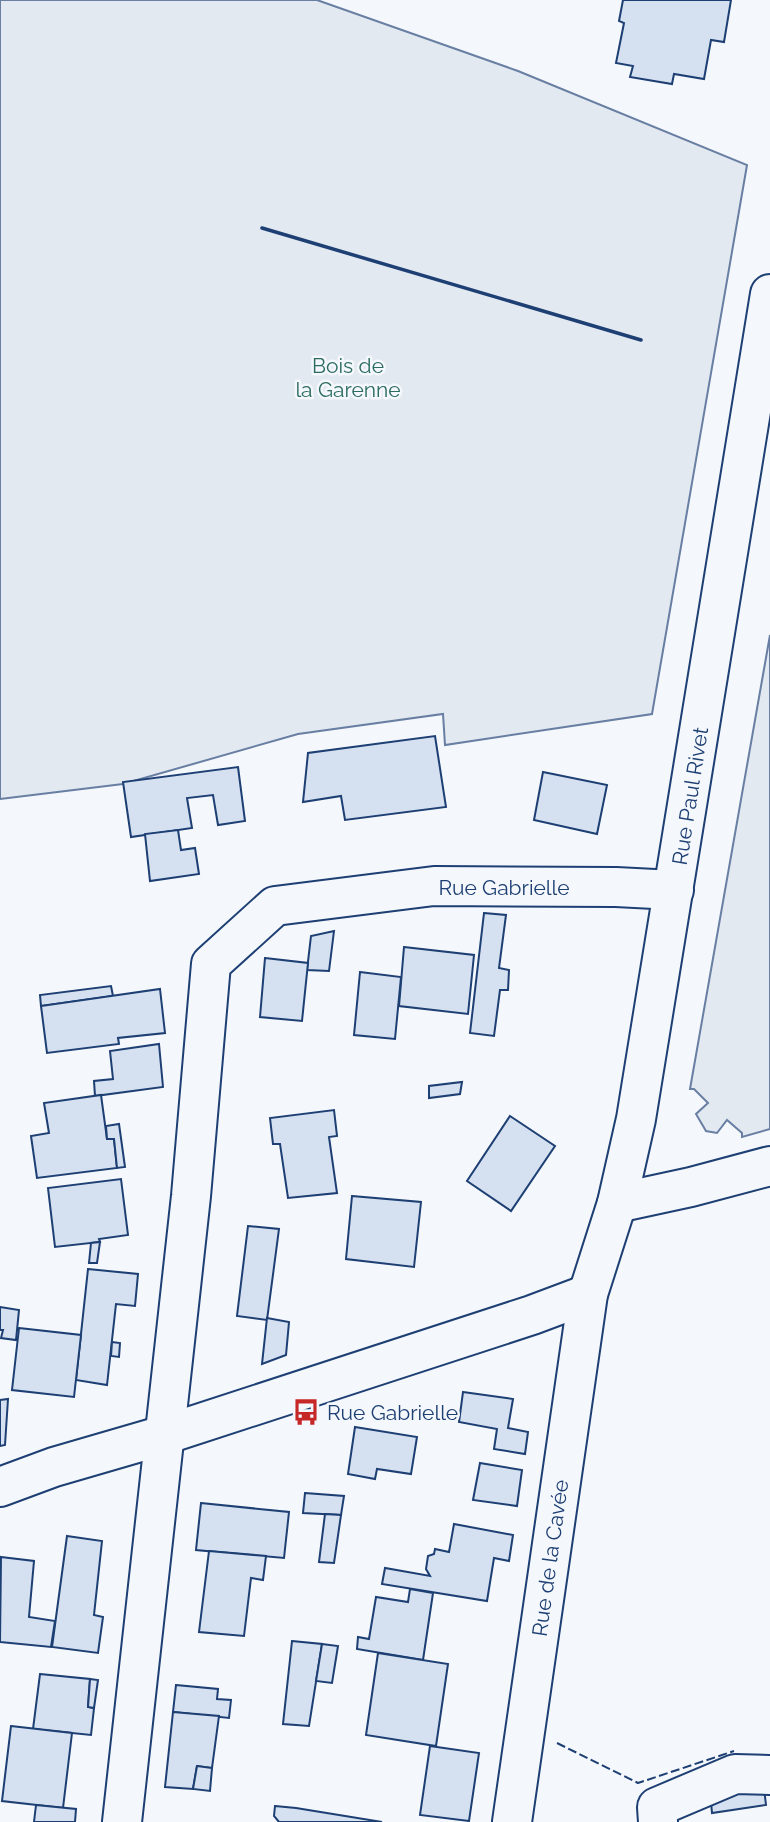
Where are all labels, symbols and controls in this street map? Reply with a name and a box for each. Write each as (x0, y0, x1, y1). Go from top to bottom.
park label: Bois de la Garenne (295, 353, 401, 402)
street label: Rue Paul Rivet (667, 725, 713, 867)
street label: Rue Gabrielle (438, 875, 570, 900)
bus stop icon: Rue Gabrielle (291, 1397, 321, 1427)
place label: Rue Gabrielle (327, 1400, 458, 1425)
street label: Rue de la Cavée (527, 1478, 573, 1638)

